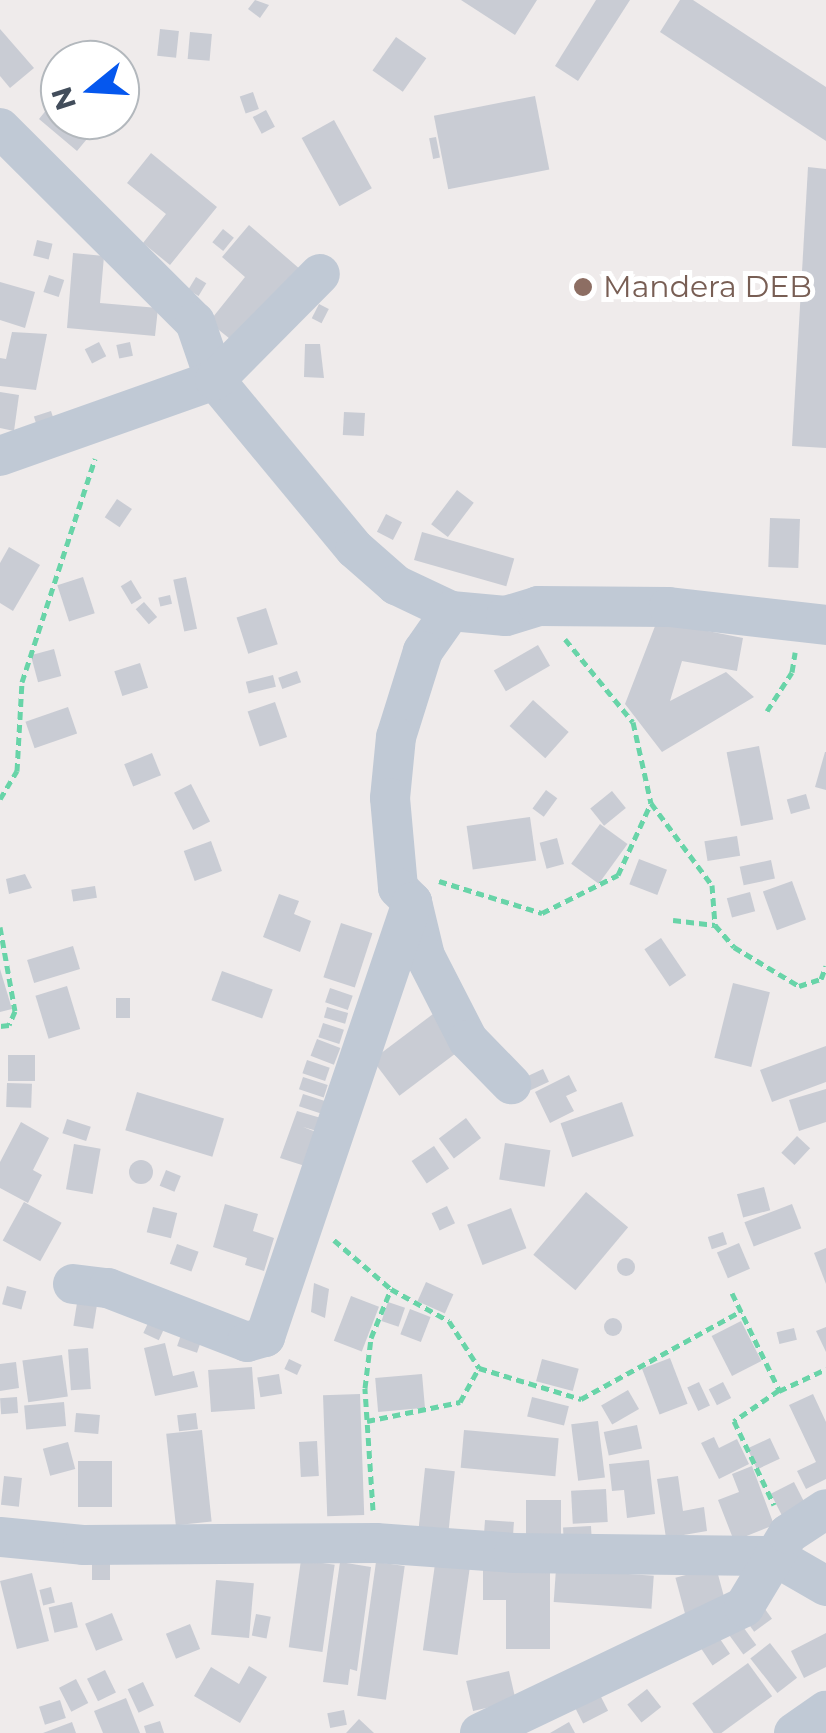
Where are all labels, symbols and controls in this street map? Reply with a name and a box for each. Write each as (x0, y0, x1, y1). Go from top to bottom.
north arrow (40, 40, 140, 140)
text: N (44, 83, 83, 115)
place label: Mandera DEB (603, 269, 812, 305)
marker: Mandera DEB (572, 276, 594, 298)

